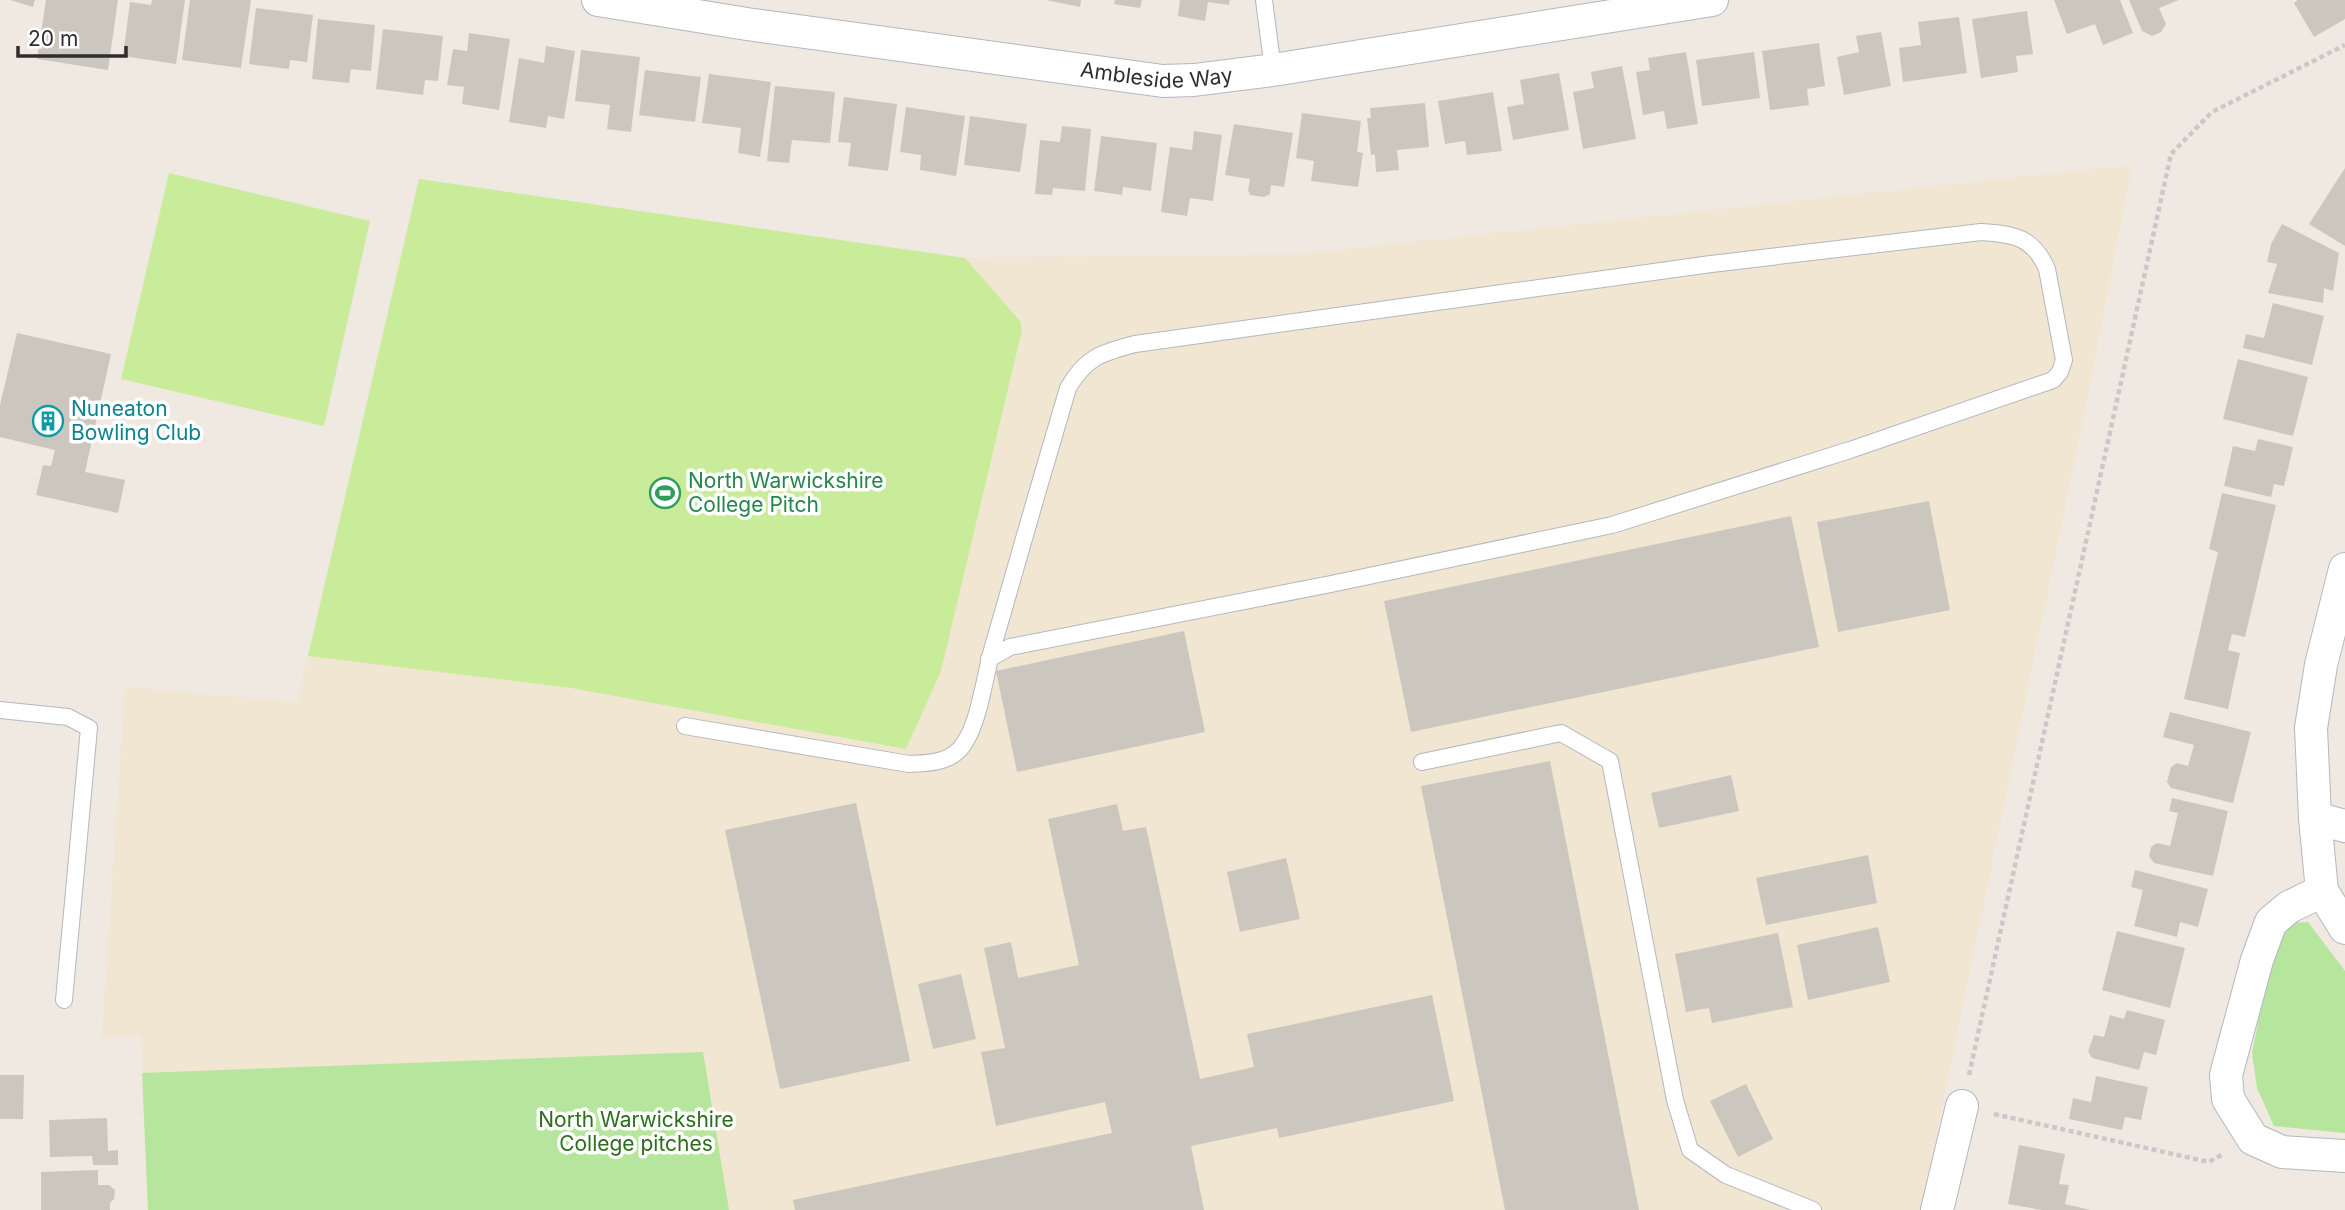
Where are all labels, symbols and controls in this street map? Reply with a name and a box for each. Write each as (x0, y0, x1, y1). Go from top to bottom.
scale bar (18, 14, 126, 58)
text: 20 m (28, 26, 78, 51)
street label: Ambleside Way (1079, 57, 1234, 93)
place label: Nuneaton Bowling Club (71, 396, 201, 445)
building icon: Nuneaton Bowling Club (31, 404, 65, 438)
place label: North Warwickshire College Pitch (688, 468, 884, 517)
sports icon: North Warwickshire College Pitch (648, 476, 682, 510)
park label: North Warwickshire College pitches (538, 1107, 734, 1156)

